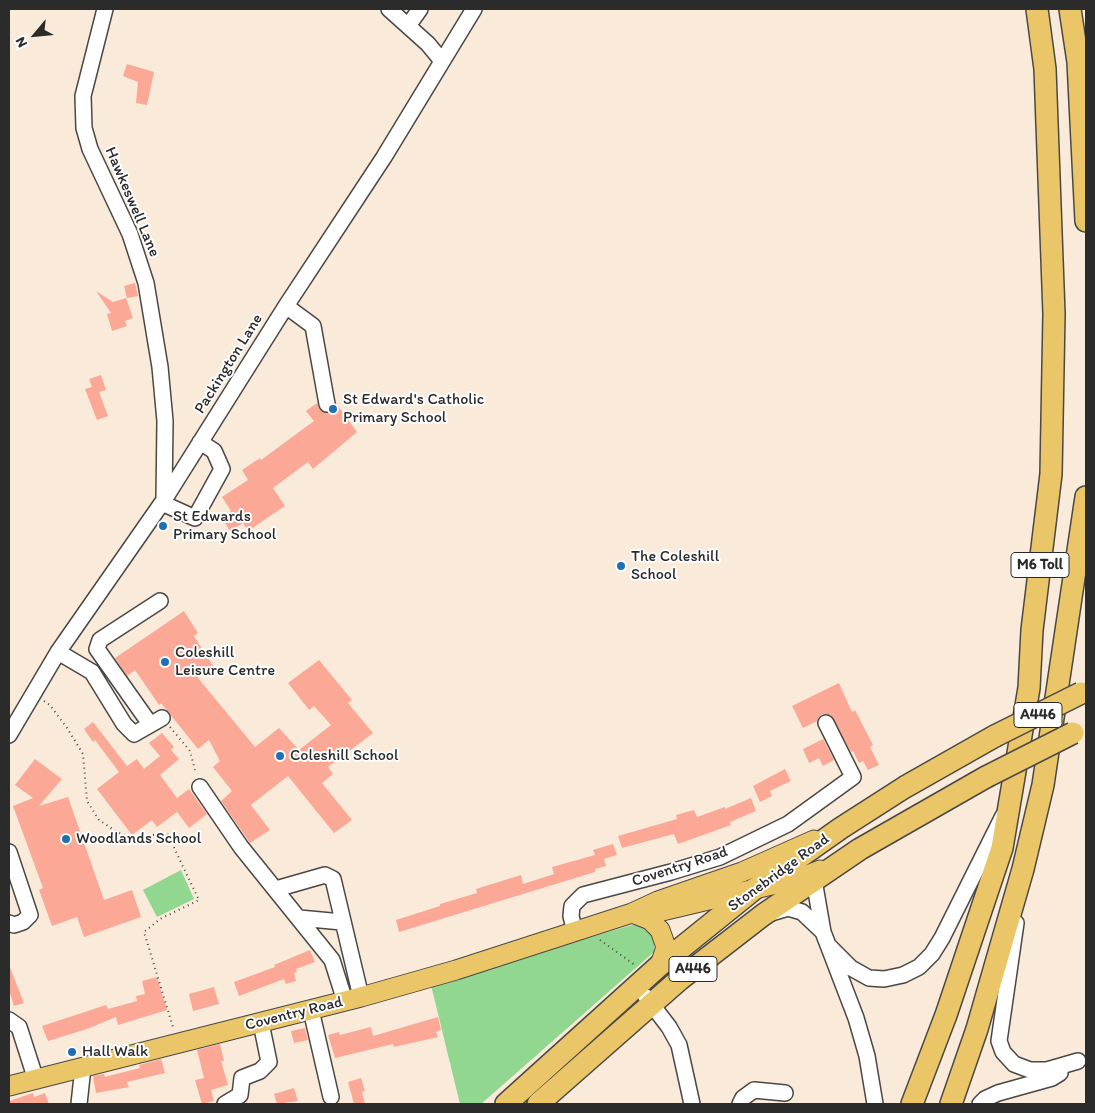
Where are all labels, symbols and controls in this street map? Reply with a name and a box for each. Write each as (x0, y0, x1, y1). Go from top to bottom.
north arrow (10, 10, 60, 60)
text: N (12, 34, 31, 50)
street label: Hawkeswell Lane (100, 144, 164, 260)
street label: Packington Lane (191, 311, 267, 417)
place label: St Edward's Catholic Primary School (343, 390, 484, 428)
marker: St Edward's Catholic Primary School (327, 403, 339, 415)
place label: St Edwards Primary School (173, 507, 276, 545)
marker: St Edwards Primary School (157, 520, 169, 532)
place label: The Coleshill School (631, 547, 719, 585)
road number: M6 Toll (1011, 552, 1069, 578)
marker: The Coleshill School (615, 560, 627, 572)
place label: Coleshill Leisure Centre (175, 643, 275, 681)
marker: Coleshill Leisure Centre (159, 656, 171, 668)
road number: A446 (1014, 702, 1062, 728)
place label: Coleshill School (290, 746, 398, 766)
marker: Coleshill School (274, 750, 286, 762)
place label: Woodlands School (76, 829, 201, 849)
street label: Stonebridge Road (725, 830, 833, 916)
marker: Woodlands School (60, 833, 72, 845)
street label: Coventry Road (630, 842, 730, 892)
road number: A446 (669, 956, 717, 982)
street label: Coventry Road (243, 993, 345, 1035)
place label: Hall Walk (82, 1042, 148, 1062)
marker: Hall Walk (66, 1046, 78, 1058)

